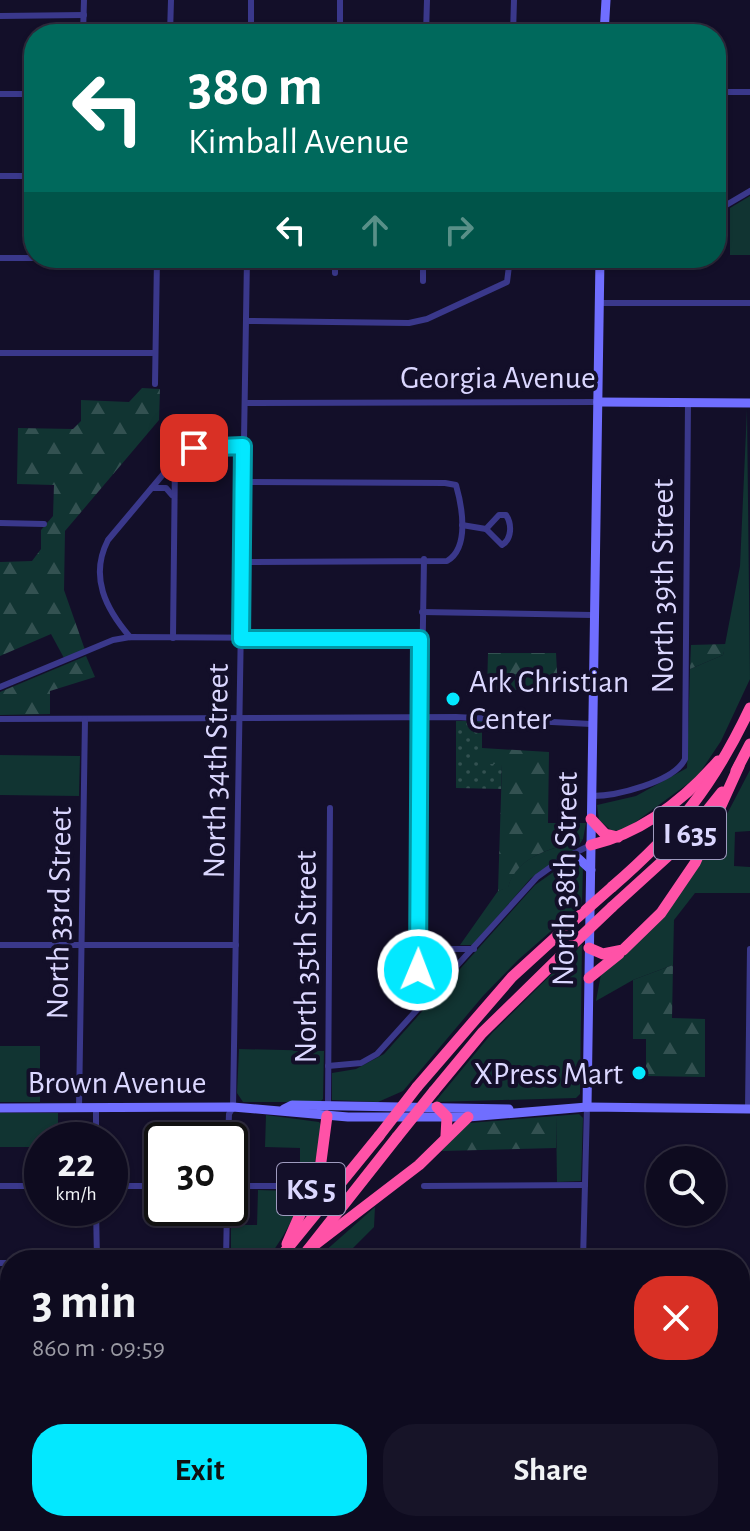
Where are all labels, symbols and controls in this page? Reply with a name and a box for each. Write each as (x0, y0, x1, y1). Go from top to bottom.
icon: left (56, 56, 160, 160)
text: 380 m (188, 59, 323, 115)
text: Kimball Avenue (188, 124, 409, 160)
icon: left (269, 208, 313, 252)
icon: ahead (353, 208, 397, 252)
icon: right (437, 208, 481, 252)
street label: Georgia Avenue (400, 362, 596, 394)
pin (160, 414, 228, 482)
icon: arrive (172, 426, 216, 470)
street label: North 39th Street (647, 479, 679, 693)
street label: North 34th Street (198, 663, 234, 879)
place label: Ark Christian Center (469, 666, 629, 735)
marker: Ark Christian Center (444, 690, 462, 708)
street label: North 38th Street (547, 771, 583, 987)
street label: North 33rd Street (41, 806, 77, 1020)
road number: I 635 (654, 807, 726, 859)
street label: North 35th Street (290, 850, 322, 1064)
position arrow (376, 928, 460, 1012)
place label: XPress Mart (474, 1058, 623, 1090)
marker: XPress Mart (630, 1064, 648, 1082)
street label: Brown Avenue (27, 1067, 207, 1099)
speed limit sign: 30 (144, 1122, 248, 1226)
text: 22 (57, 1144, 95, 1184)
map controls (646, 1146, 726, 1226)
button: search (646, 1146, 726, 1226)
road number: KS 5 (277, 1163, 345, 1215)
text: km/h (55, 1184, 97, 1204)
button: close (634, 1276, 718, 1360)
text: 3 min (32, 1279, 137, 1327)
text: 860 m · 09:59 (32, 1335, 165, 1361)
button: Exit (32, 1424, 367, 1516)
button: Share (383, 1424, 718, 1516)

